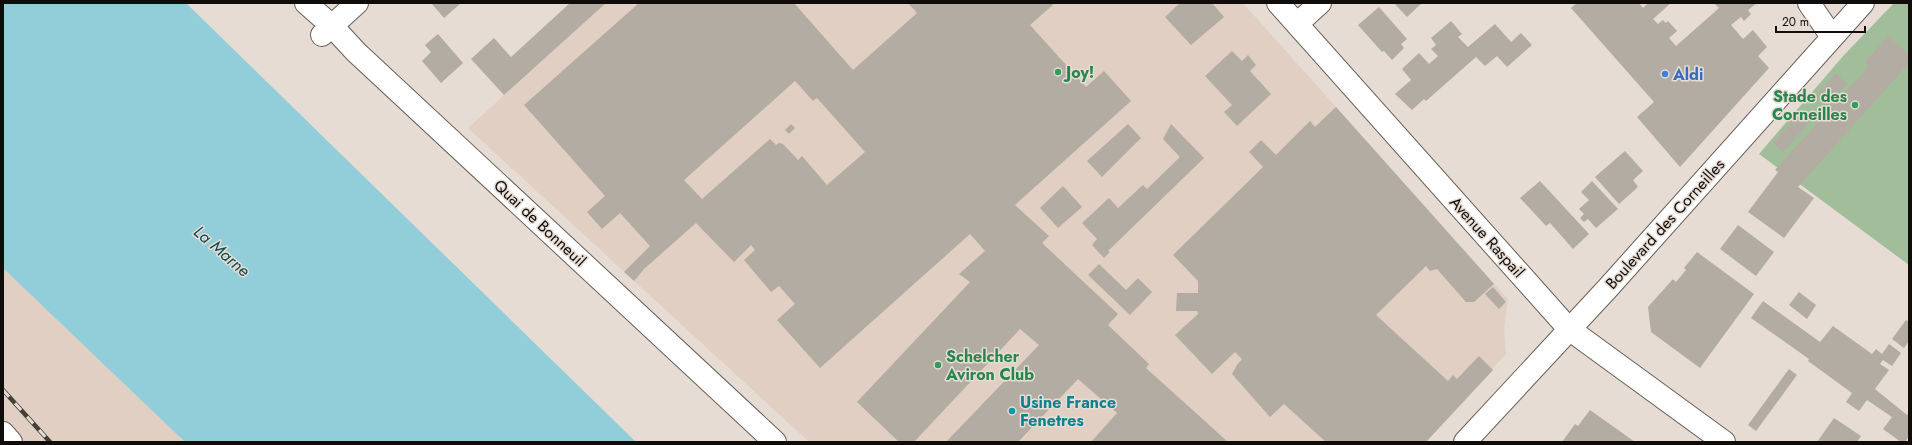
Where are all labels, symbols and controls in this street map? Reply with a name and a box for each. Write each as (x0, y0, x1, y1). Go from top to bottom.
scale bar (1776, 8, 1865, 34)
text: 20 m (1782, 13, 1809, 31)
place label: Joy! (1063, 61, 1094, 84)
place label: Aldi (1672, 63, 1703, 86)
marker: Joy! (1053, 67, 1063, 77)
marker: Aldi (1660, 69, 1670, 79)
place label: Stade des Corneilles (1772, 85, 1847, 126)
marker: Stade des Corneilles (1850, 100, 1860, 110)
street label: Boulevard des Corneilles (1600, 154, 1730, 294)
street label: Quai de Bonneuil (489, 174, 591, 272)
street label: Avenue Raspail (1444, 191, 1530, 283)
water label: La Marne (189, 220, 256, 283)
place label: Schelcher Aviron Club (945, 345, 1034, 386)
marker: Schelcher Aviron Club (933, 360, 943, 370)
place label: Usine France Fenetres (1020, 391, 1116, 432)
marker: Usine France Fenetres (1007, 406, 1017, 416)

